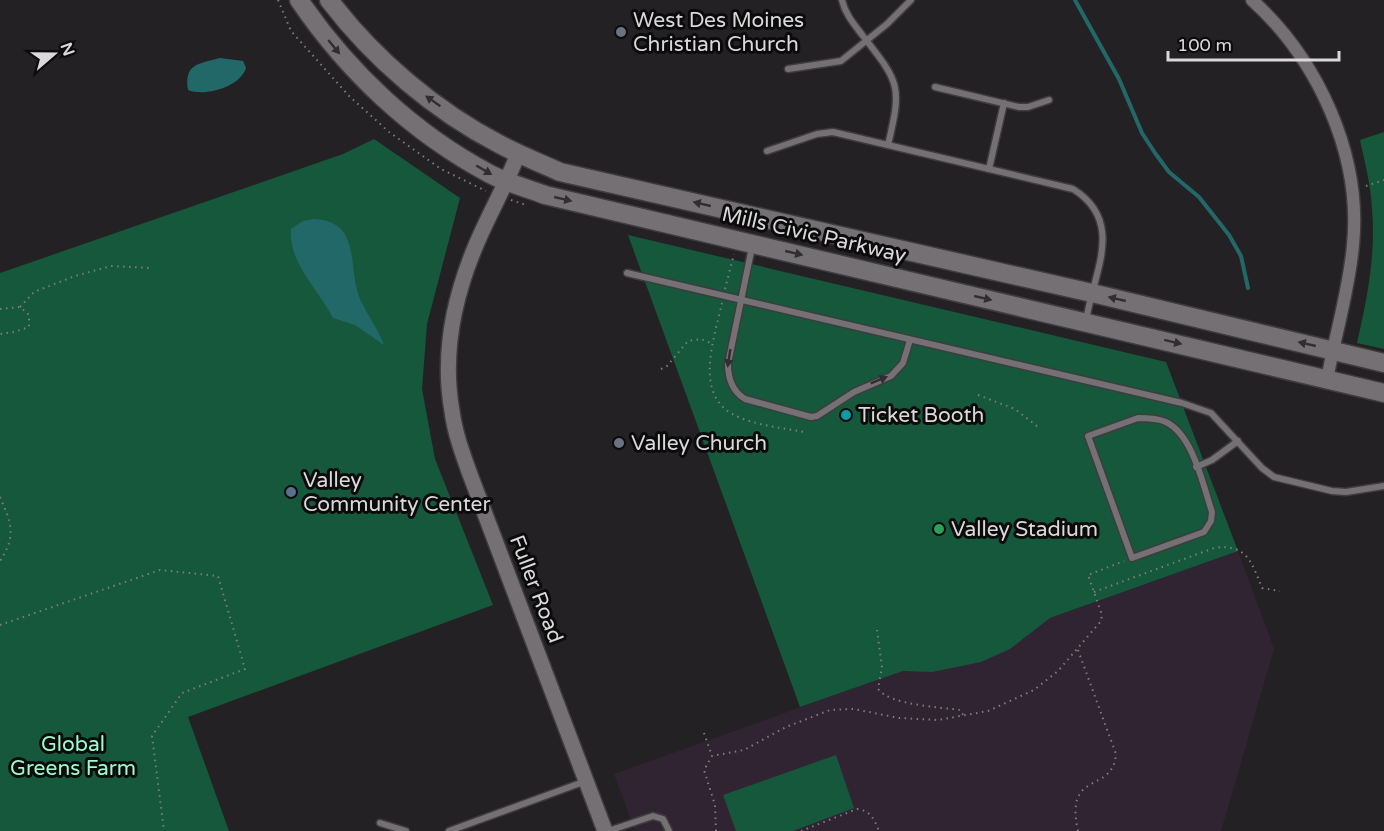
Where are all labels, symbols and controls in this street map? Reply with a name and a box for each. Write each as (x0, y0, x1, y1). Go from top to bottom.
place label: West Des Moines Christian Church (633, 8, 804, 57)
north arrow (24, 24, 84, 84)
scale bar (1168, 24, 1339, 62)
marker: West Des Moines Christian Church (614, 25, 628, 39)
text: 100 m (1177, 34, 1232, 56)
one-way arrow (327, 39, 340, 54)
text: N (56, 40, 79, 59)
one-way arrow (425, 95, 441, 107)
one-way arrow (476, 165, 493, 175)
one-way arrow (554, 194, 572, 204)
one-way arrow (693, 198, 711, 208)
street label: Mills Civic Parkway (719, 202, 909, 268)
one-way arrow (784, 249, 803, 258)
one-way arrow (974, 293, 993, 303)
one-way arrow (1108, 294, 1126, 304)
one-way arrow (1164, 338, 1182, 348)
one-way arrow (1297, 339, 1316, 349)
one-way arrow (725, 348, 734, 367)
one-way arrow (871, 375, 889, 385)
place label: Ticket Booth (858, 403, 984, 428)
marker: Ticket Booth (839, 408, 853, 422)
place label: Valley Church (631, 431, 767, 456)
marker: Valley Church (612, 436, 626, 450)
place label: Valley Community Center (303, 468, 490, 517)
marker: Valley Community Center (284, 485, 298, 499)
place label: Valley Stadium (951, 517, 1098, 542)
marker: Valley Stadium (932, 522, 946, 536)
street label: Fuller Road (504, 532, 568, 646)
park label: Global Greens Farm (10, 732, 136, 781)

